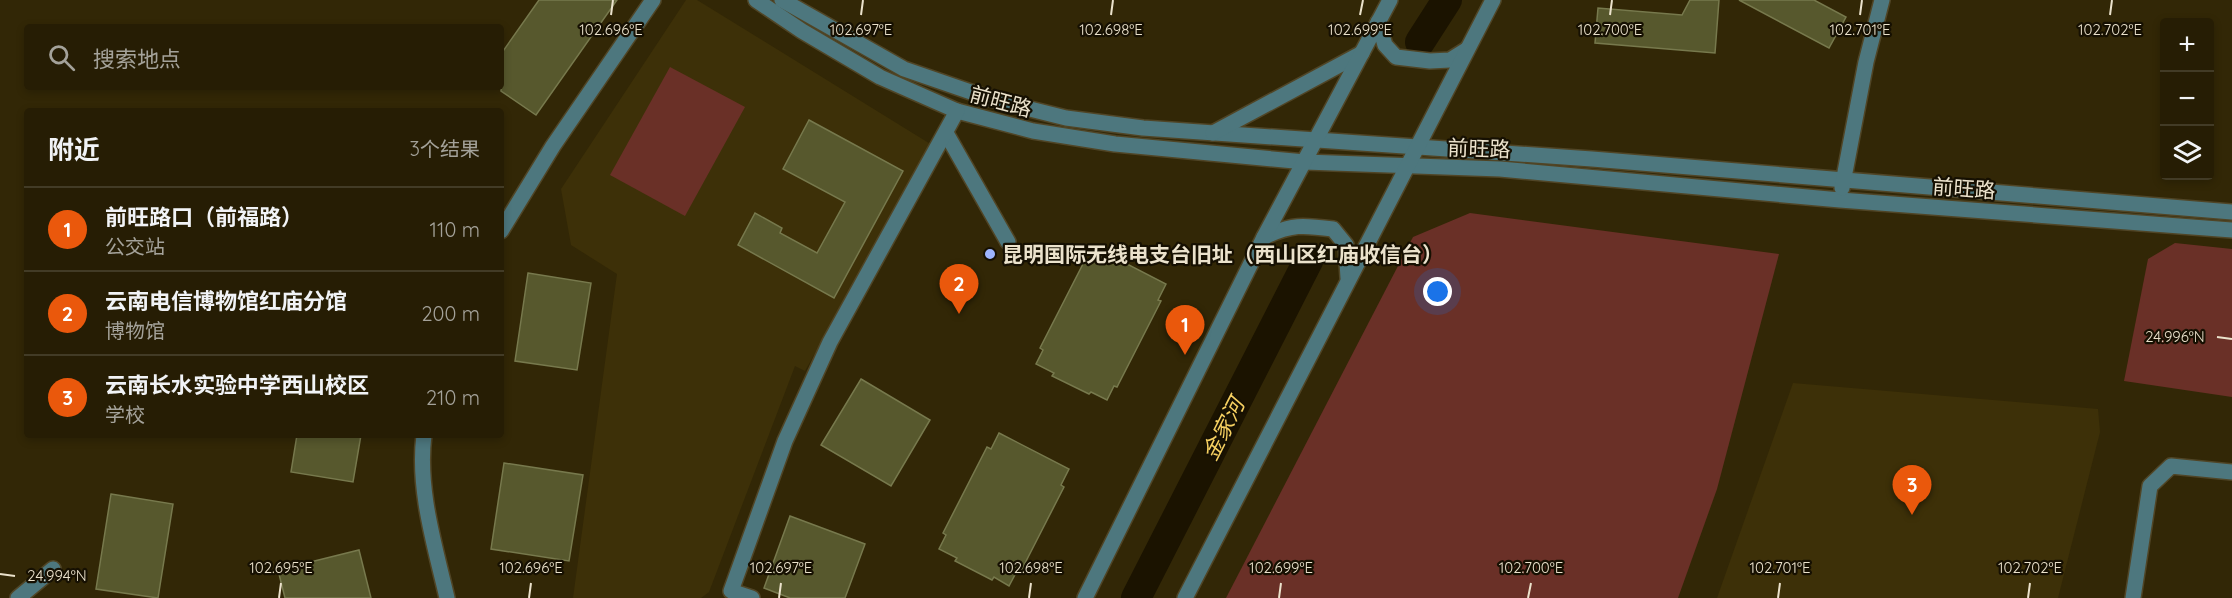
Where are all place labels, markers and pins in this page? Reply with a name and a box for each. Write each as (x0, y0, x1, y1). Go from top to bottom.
place label: 昆明国际无线电支台旧址（西山区红庙收信台） (1002, 241, 1443, 267)
marker: 昆明国际无线电支台旧址（西山区红庙收信台） (983, 247, 997, 261)
pin: 2 (940, 264, 978, 314)
pin: 1 (1166, 306, 1204, 355)
pin: 3 (1892, 466, 1932, 515)

